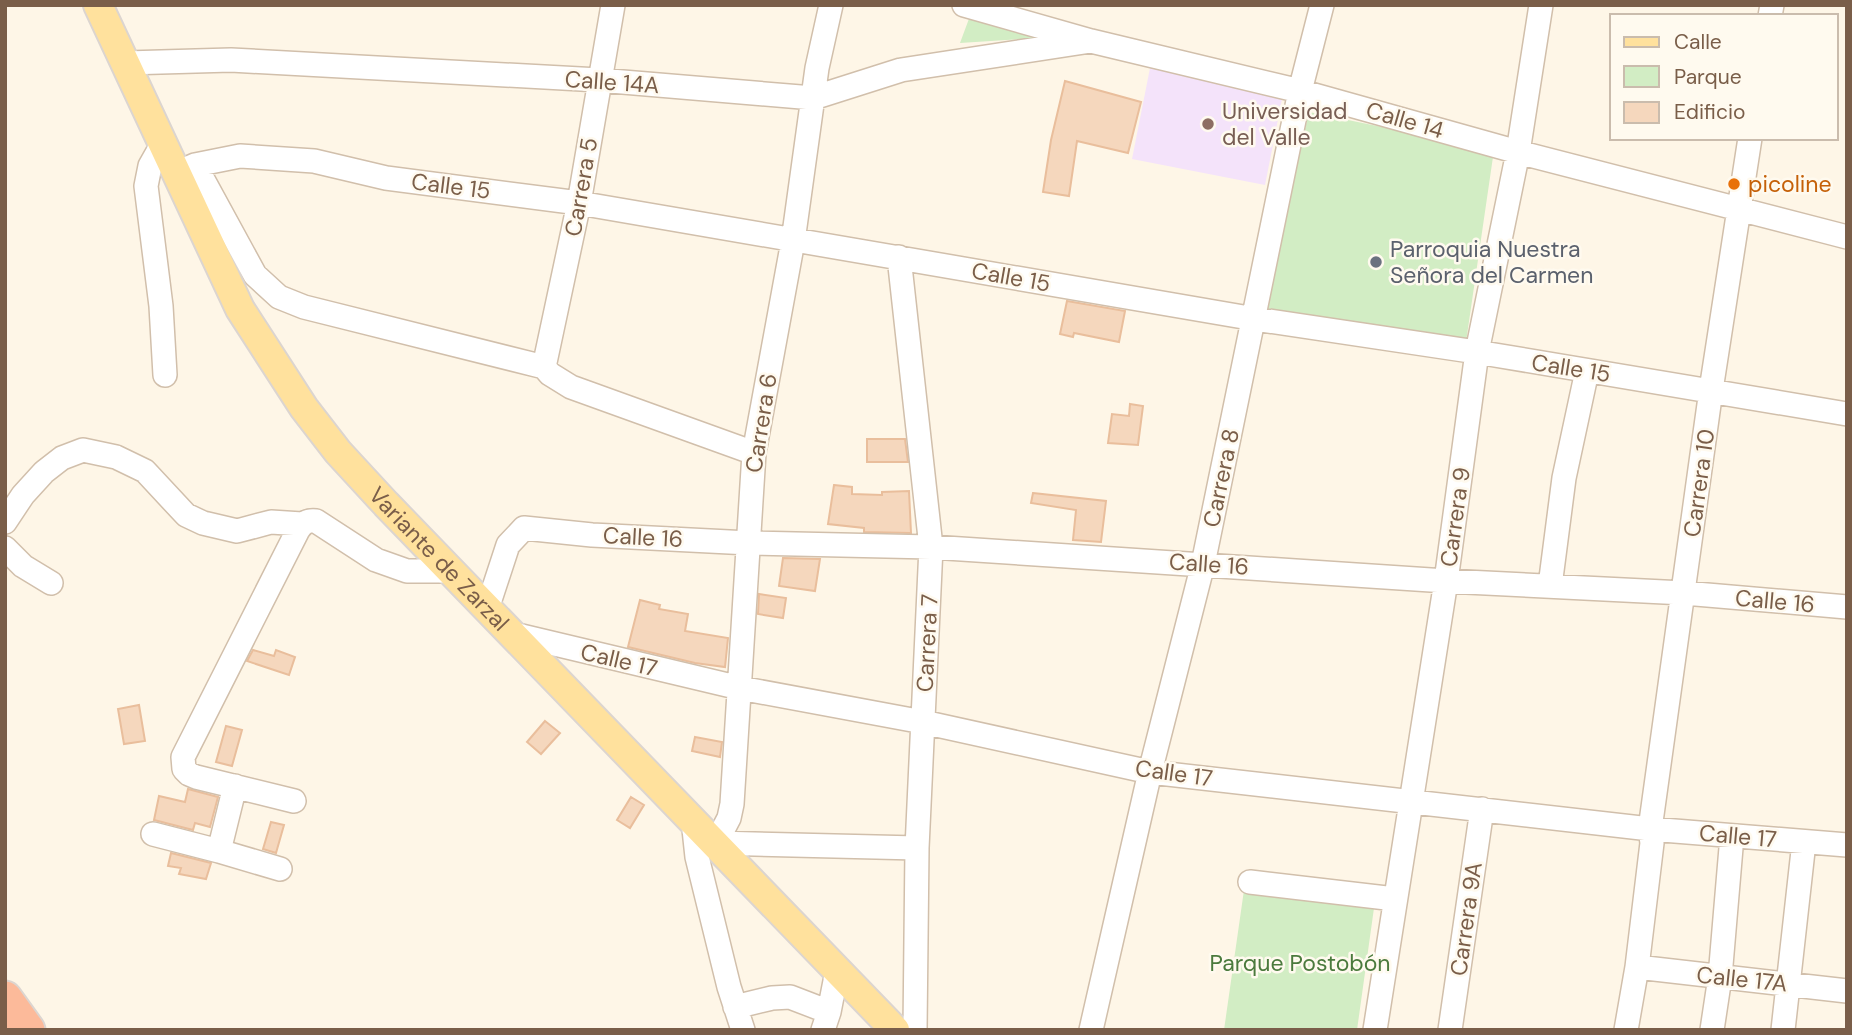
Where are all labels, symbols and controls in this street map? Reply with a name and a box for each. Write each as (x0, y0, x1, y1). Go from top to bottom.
legend (1610, 14, 1838, 140)
text: Calle (1674, 28, 1722, 56)
text: Parque (1674, 63, 1742, 91)
street label: Calle 14A (564, 64, 660, 100)
street label: Calle 14 (1363, 95, 1447, 145)
place label: Universidad del Valle (1222, 96, 1347, 152)
text: Edificio (1674, 98, 1745, 126)
marker: Universidad del Valle (1200, 116, 1216, 132)
street label: Carrera 5 (558, 135, 604, 239)
street label: Calle 15 (410, 166, 492, 206)
place label: picoline (1748, 169, 1832, 199)
marker: picoline (1726, 176, 1742, 192)
place label: Parroquia Nuestra Señora del Carmen (1390, 234, 1593, 290)
marker: Parroquia Nuestra Señora del Carmen (1368, 254, 1384, 270)
street label: Calle 15 (969, 255, 1053, 299)
street label: Calle 15 (1529, 347, 1613, 389)
street label: Carrera 6 (738, 371, 784, 475)
street label: Carrera 8 (1196, 426, 1246, 530)
street label: Carrera 10 (1677, 427, 1721, 539)
street label: Carrera 9 (1433, 465, 1477, 569)
street label: Variante de Zarzal (362, 480, 516, 637)
street label: Calle 16 (602, 520, 684, 554)
street label: Calle 16 (1168, 546, 1250, 582)
street label: Calle 16 (1734, 583, 1816, 619)
street label: Carrera 7 (909, 593, 945, 693)
street label: Calle 17 (578, 637, 660, 683)
street label: Calle 17 (1133, 753, 1215, 793)
street label: Calle 17 (1698, 818, 1778, 854)
street label: Carrera 9A (1443, 860, 1489, 978)
park label: Parque Postobón (1209, 948, 1391, 978)
street label: Calle 17A (1695, 959, 1789, 999)

